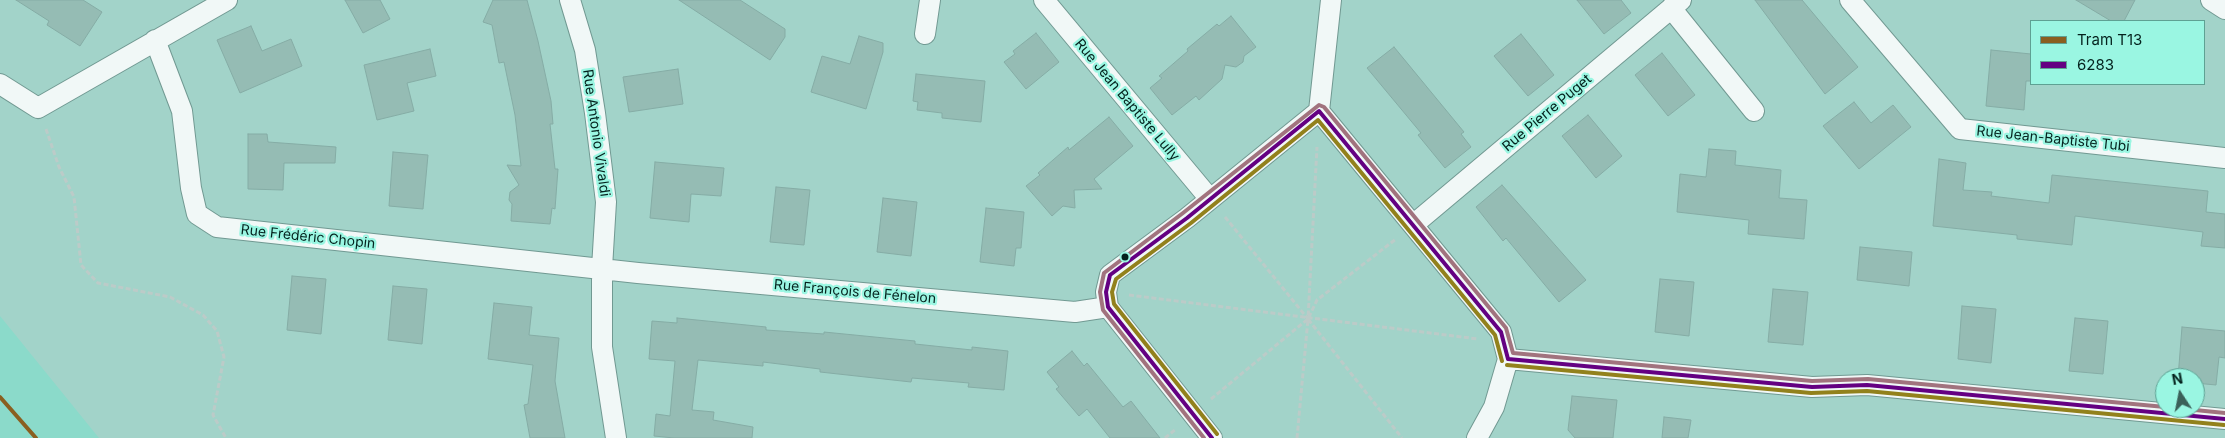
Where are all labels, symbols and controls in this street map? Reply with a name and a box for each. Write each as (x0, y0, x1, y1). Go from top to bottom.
legend (2030, 20, 2205, 85)
text: Tram T13 (2077, 30, 2142, 49)
street label: Rue Jean Baptiste Lully (1071, 36, 1183, 164)
text: 6283 (2077, 55, 2114, 74)
street label: Rue Antonio Vivaldi (579, 68, 613, 198)
street label: Rue Pierre Puget (1499, 71, 1595, 155)
street label: Rue Jean-Baptiste Tubi (1976, 123, 2130, 155)
street label: Rue Frédéric Chopin (240, 222, 376, 252)
unlabelled marker (1120, 252, 1130, 262)
street label: Rue François de Fénelon (773, 277, 937, 307)
north arrow (2155, 368, 2205, 418)
text: N (2170, 369, 2184, 388)

